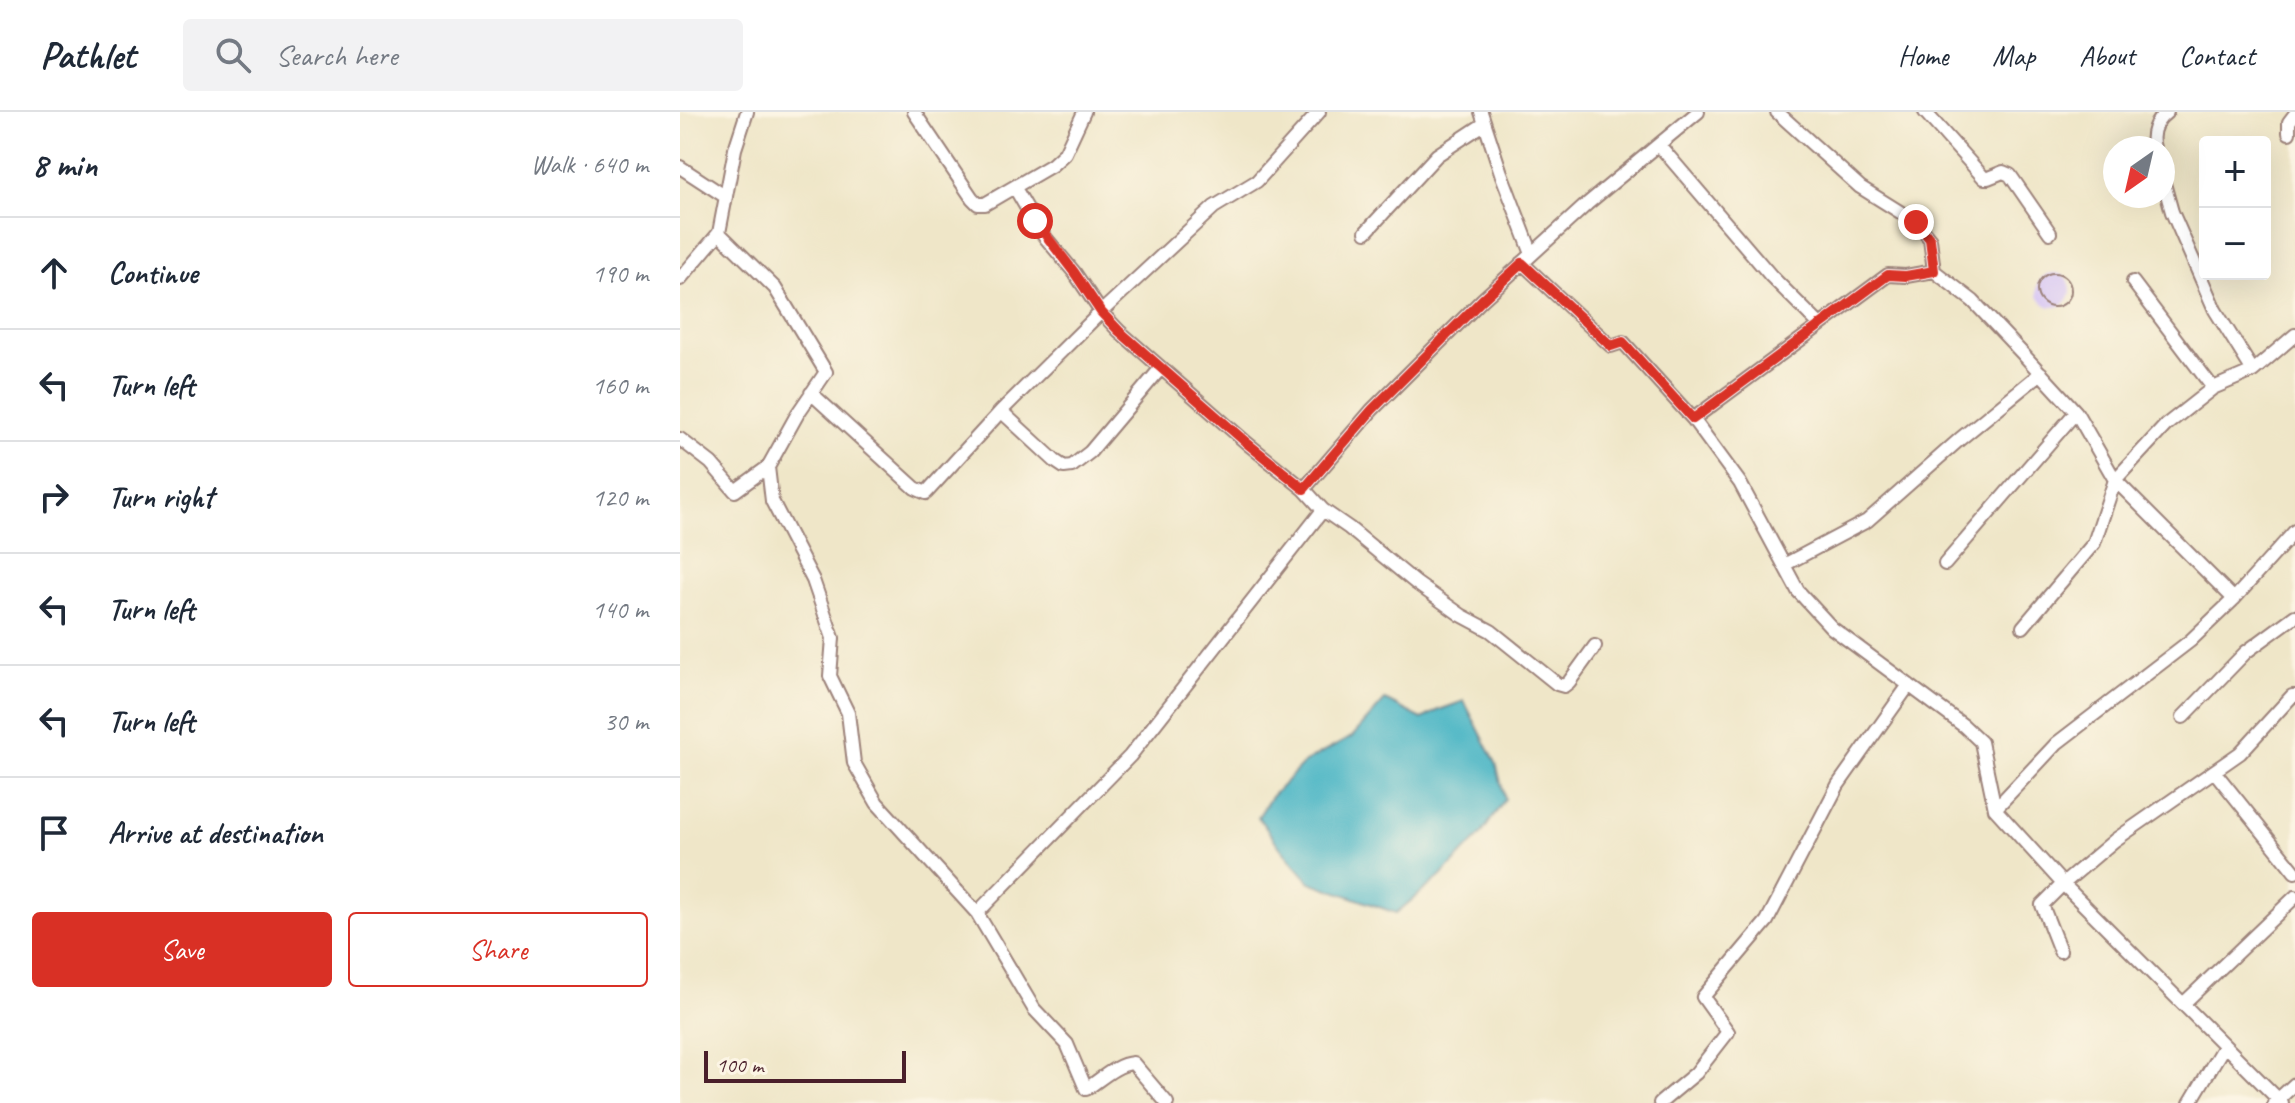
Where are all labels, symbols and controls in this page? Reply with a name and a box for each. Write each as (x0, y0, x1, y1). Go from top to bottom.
search box (183, 19, 743, 91)
text: Pathlet (40, 32, 135, 79)
icon: search (211, 33, 255, 77)
text: Search here (275, 36, 398, 74)
text: Home (1898, 38, 1948, 73)
text: Map (1992, 38, 2035, 73)
text: About (2079, 38, 2135, 73)
text: Contact (2179, 38, 2255, 73)
north arrow (2103, 136, 2175, 208)
map controls (2199, 136, 2271, 280)
button: + (2199, 136, 2271, 208)
text: 8 min (32, 143, 97, 186)
text: Walk · 640 m (531, 148, 648, 181)
route start (1017, 203, 1053, 239)
route end (1898, 204, 1934, 240)
button: − (2199, 208, 2271, 280)
icon: ahead (32, 251, 76, 295)
text: Continue (108, 254, 198, 292)
text: 190 m (592, 257, 648, 290)
icon: left (32, 363, 76, 407)
text: Turn left (108, 366, 195, 404)
text: 160 m (592, 369, 648, 402)
icon: right (32, 475, 76, 519)
text: Turn right (108, 478, 213, 516)
text: 120 m (592, 481, 648, 514)
icon: left (32, 587, 76, 631)
text: Turn left (108, 590, 195, 628)
text: 140 m (592, 593, 648, 626)
icon: left (32, 699, 76, 743)
text: Turn left (108, 702, 195, 740)
text: 30 m (604, 705, 648, 738)
icon: arrive (32, 811, 76, 855)
text: Arrive at destination (108, 814, 323, 852)
button: Save (32, 912, 332, 987)
button: Share (348, 912, 648, 987)
scale bar (704, 1047, 906, 1083)
text: 100 m (716, 1051, 763, 1079)

